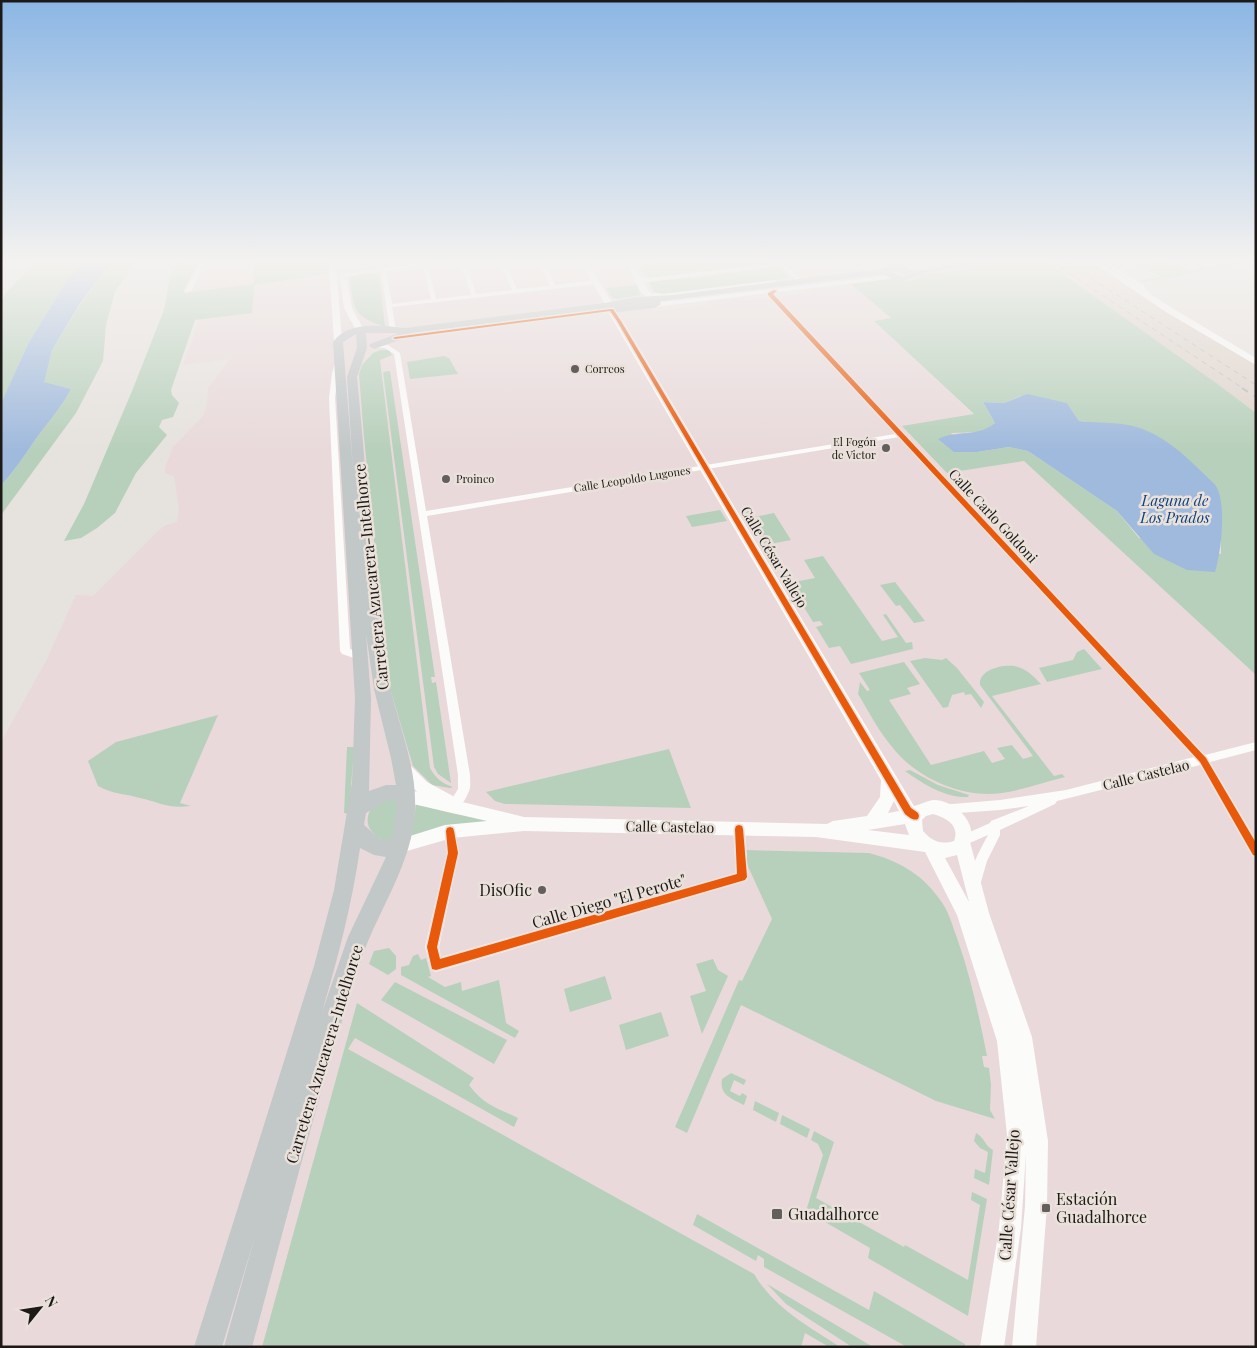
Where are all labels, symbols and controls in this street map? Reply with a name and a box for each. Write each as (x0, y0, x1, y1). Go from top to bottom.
place label: Correos (585, 361, 625, 376)
marker: Correos (569, 363, 581, 375)
place label: El Fogón de Victor (832, 434, 876, 462)
marker: El Fogón de Victor (880, 442, 892, 454)
street label: Calle Leopoldo Lugones (573, 462, 691, 495)
street label: Carretera Azucarera-Intelhorce (348, 463, 393, 691)
street label: Calle Carlo Goldoni (945, 465, 1042, 567)
place label: Proinco (456, 471, 494, 486)
marker: Proinco (440, 473, 452, 485)
water label: Laguna de Los Prados (1139, 490, 1210, 527)
street label: Calle César Vallejo (737, 502, 812, 611)
street label: Calle Castelao (1101, 755, 1191, 794)
street label: Calle Castelao (626, 816, 715, 837)
street label: Calle Diego "El Perote" (529, 868, 688, 933)
place label: DisOfic (479, 879, 532, 900)
marker: DisOfic (536, 884, 548, 896)
street label: Carretera Azucarera-Intelhorce (280, 942, 367, 1166)
street label: Calle César Vallejo (993, 1128, 1024, 1261)
place label: Estación Guadalhorce (1056, 1188, 1147, 1227)
marker: Estación Guadalhorce (1040, 1202, 1052, 1214)
place label: Guadalhorce (788, 1203, 879, 1224)
marker: Guadalhorce (770, 1207, 784, 1221)
north arrow (15, 1283, 65, 1333)
text: N (41, 1292, 62, 1310)

